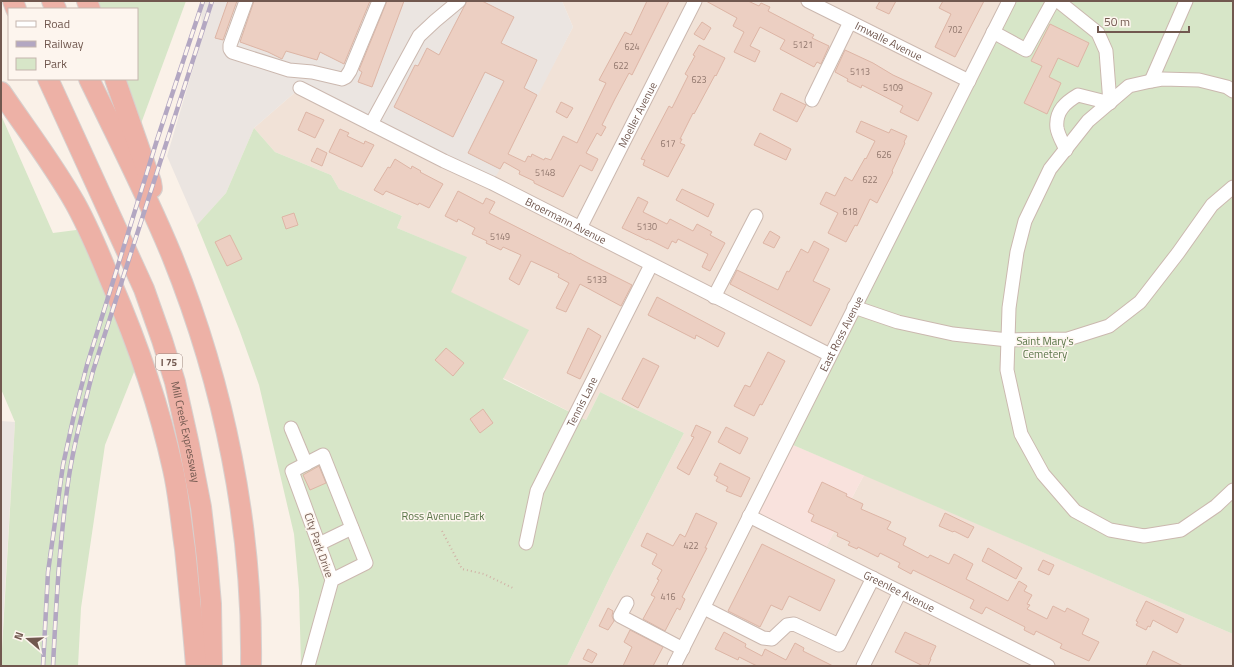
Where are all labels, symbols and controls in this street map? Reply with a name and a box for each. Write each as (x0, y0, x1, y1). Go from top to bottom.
legend (8, 8, 138, 80)
scale bar (1098, 8, 1189, 34)
text: 50 m (1104, 12, 1130, 31)
text: Road (44, 14, 70, 33)
street label: Imwalle Avenue (852, 18, 925, 65)
house number: 702 (947, 23, 963, 36)
text: Railway (44, 34, 84, 53)
house number: 5121 (793, 38, 813, 51)
house number: 624 (624, 40, 640, 53)
text: Park (44, 54, 67, 73)
house number: 622 (613, 59, 629, 72)
house number: 5113 (850, 65, 870, 78)
house number: 623 (691, 73, 707, 86)
street label: Moeller Avenue (614, 79, 661, 150)
house number: 5109 (883, 81, 903, 94)
house number: 617 (660, 137, 676, 150)
house number: 626 (876, 148, 892, 161)
house number: 5148 (535, 166, 555, 179)
house number: 622 (862, 173, 878, 186)
street label: Broermann Avenue (522, 193, 609, 248)
house number: 618 (842, 205, 858, 218)
house number: 5130 (637, 220, 657, 233)
house number: 5149 (490, 230, 510, 243)
house number: 5133 (587, 273, 607, 286)
street label: East Ross Avenue (816, 293, 867, 374)
park label: Saint Mary’s Cemetery (1016, 333, 1074, 362)
road number: I 75 (156, 354, 182, 370)
street label: Tennis Lane (563, 374, 602, 430)
street label: Mill Creek Expressway (167, 380, 204, 485)
park label: Ross Avenue Park (401, 508, 485, 524)
street label: City Park Drive (300, 510, 338, 580)
house number: 422 (683, 539, 699, 552)
street label: Greenlee Avenue (861, 567, 938, 616)
house number: 416 (660, 590, 676, 603)
north arrow (8, 619, 48, 659)
text: N (10, 630, 27, 642)

